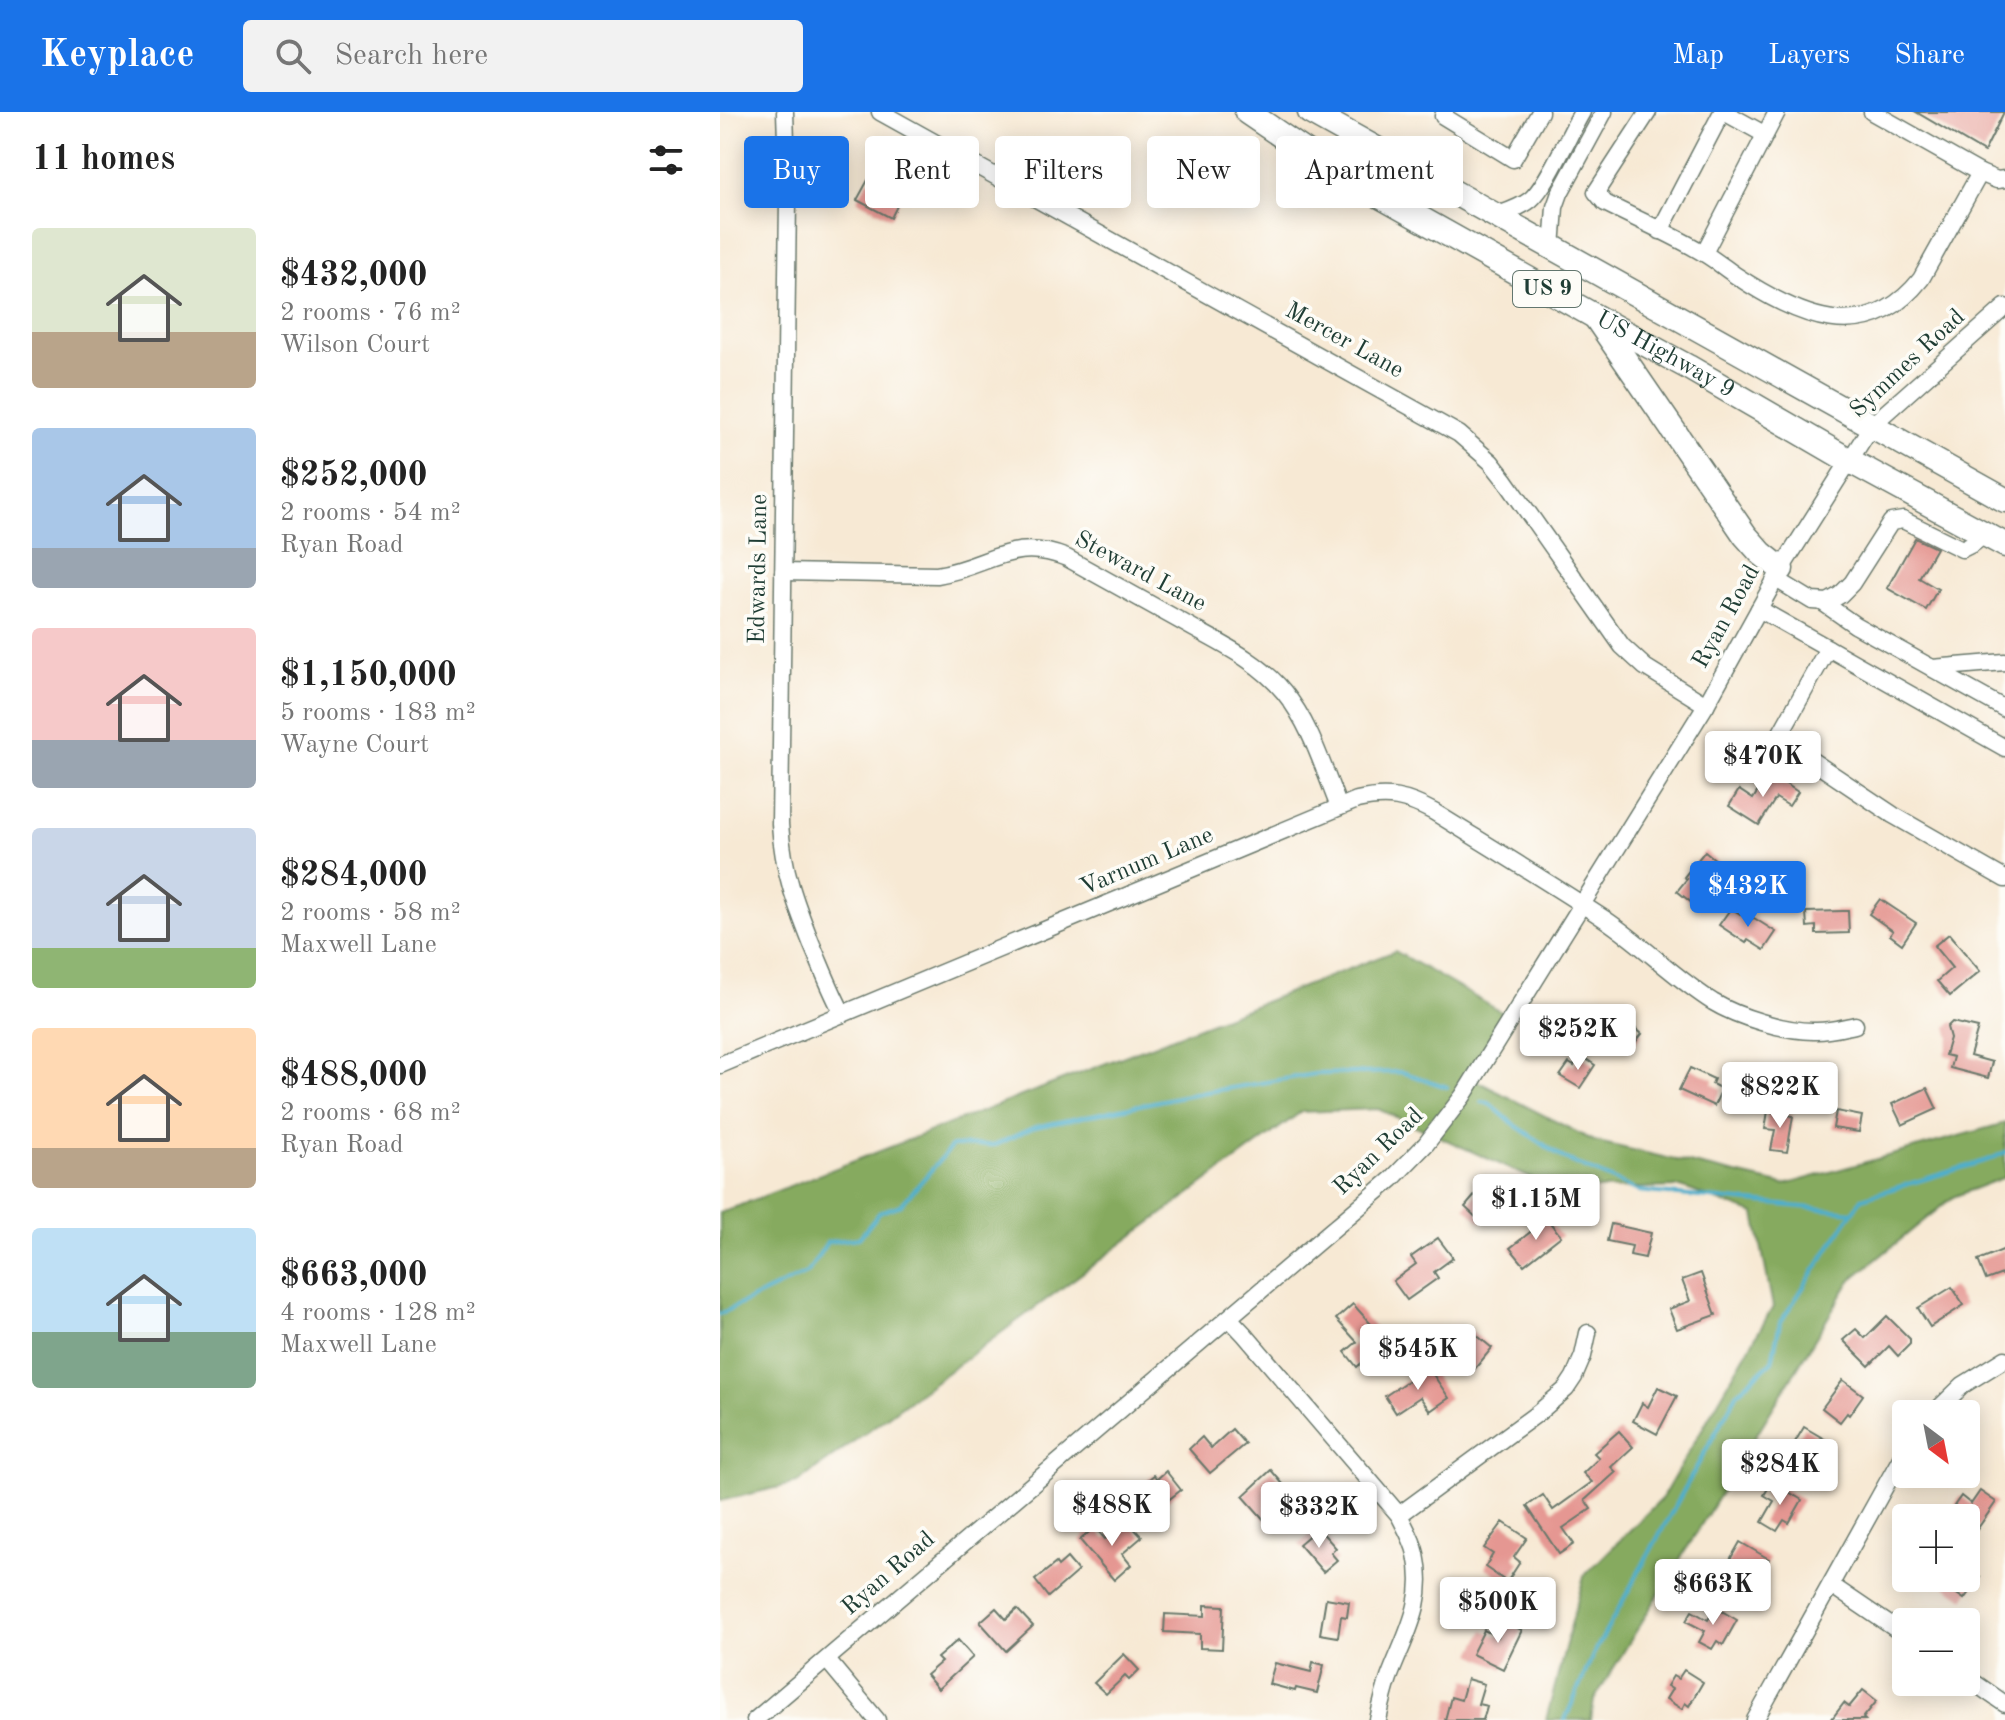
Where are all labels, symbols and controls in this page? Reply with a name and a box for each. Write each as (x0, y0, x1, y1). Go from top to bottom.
search box (243, 20, 803, 92)
icon: search (271, 34, 315, 78)
text: Keyplace (40, 37, 195, 75)
text: Search here (335, 41, 488, 71)
text: Map (1672, 42, 1724, 70)
text: Layers (1768, 42, 1850, 70)
text: Share (1894, 42, 1965, 70)
chip: Buy (744, 136, 849, 208)
chip: Rent (865, 136, 979, 208)
chip: Filters (995, 136, 1131, 208)
chip: New (1147, 136, 1260, 208)
chip: Apartment (1276, 136, 1463, 208)
icon: filters (644, 138, 688, 182)
text: 11 homes (32, 143, 175, 177)
text: $432,000 (280, 259, 428, 293)
icon: home (96, 260, 192, 356)
road number: US 9 (1513, 271, 1581, 307)
street label: Mercer Lane (1281, 299, 1407, 383)
text: 2 rooms · 76 m² (280, 300, 461, 326)
street label: Symmes Road (1846, 305, 1970, 423)
street label: US Highway 9 (1592, 307, 1739, 403)
text: Wilson Court (280, 332, 430, 358)
text: $252,000 (280, 459, 428, 493)
icon: home (96, 460, 192, 556)
street label: Edwards Lane (746, 494, 772, 644)
text: 2 rooms · 54 m² (280, 500, 461, 526)
street label: Steward Lane (1070, 527, 1210, 617)
text: Ryan Road (280, 532, 404, 558)
street label: Ryan Road (1689, 561, 1765, 673)
text: $1,150,000 (280, 659, 457, 693)
icon: home (96, 660, 192, 756)
text: 5 rooms · 183 m² (280, 700, 476, 726)
pin: $470K (1707, 731, 1819, 799)
text: Wayne Court (280, 732, 429, 758)
text: $470K (1723, 744, 1803, 770)
street label: Varnum Lane (1077, 823, 1217, 901)
text: $284,000 (280, 859, 428, 893)
icon: home (96, 860, 192, 956)
pin: $432K (1692, 861, 1804, 929)
text: $432K (1708, 874, 1788, 900)
text: 2 rooms · 58 m² (280, 900, 461, 926)
text: Maxwell Lane (280, 932, 437, 958)
pin: $252K (1522, 1004, 1634, 1072)
text: $252K (1538, 1017, 1618, 1043)
text: $488,000 (280, 1059, 428, 1093)
icon: home (96, 1060, 192, 1156)
pin: $822K (1724, 1062, 1836, 1130)
text: $822K (1740, 1075, 1820, 1101)
text: 2 rooms · 68 m² (280, 1100, 461, 1126)
street label: Ryan Road (1330, 1104, 1428, 1200)
text: Ryan Road (280, 1132, 404, 1158)
pin: $1.15M (1471, 1174, 1601, 1242)
text: $1.15M (1491, 1187, 1581, 1213)
text: $663,000 (280, 1259, 428, 1293)
icon: home (96, 1260, 192, 1356)
text: 4 rooms · 128 m² (280, 1300, 476, 1326)
pin: $545K (1362, 1324, 1474, 1392)
text: Maxwell Lane (280, 1332, 437, 1358)
text: $545K (1378, 1337, 1458, 1363)
north arrow (1892, 1400, 1980, 1488)
map controls (1892, 1400, 1980, 1696)
pin: $284K (1724, 1439, 1836, 1507)
text: $284K (1740, 1452, 1820, 1478)
pin: $488K (1056, 1480, 1168, 1548)
pin: $332K (1263, 1482, 1375, 1550)
text: $488K (1072, 1493, 1152, 1519)
text: $332K (1279, 1495, 1359, 1521)
button: + (1892, 1504, 1980, 1592)
street label: Ryan Road (838, 1527, 940, 1621)
pin: $663K (1657, 1559, 1769, 1627)
text: $663K (1673, 1572, 1753, 1598)
pin: $500K (1442, 1577, 1554, 1645)
text: $500K (1458, 1590, 1538, 1616)
button: − (1892, 1608, 1980, 1696)

